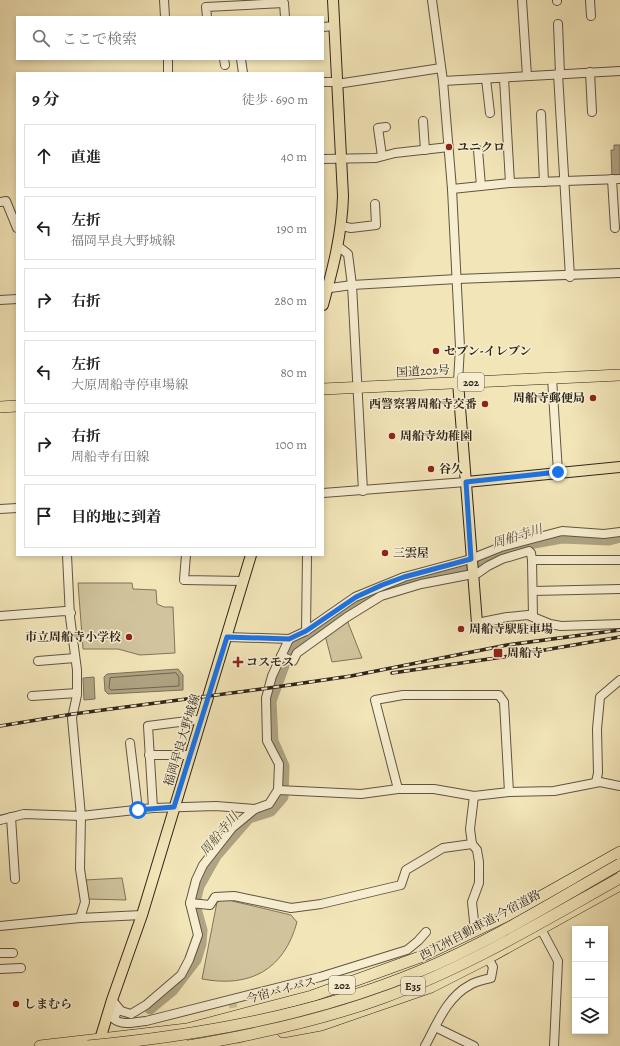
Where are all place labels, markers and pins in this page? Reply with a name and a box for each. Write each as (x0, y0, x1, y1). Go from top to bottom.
place label: ユニクロ (457, 139, 505, 155)
marker: ユニクロ (444, 142, 454, 152)
place label: セブン-イレブン (444, 343, 531, 359)
marker: セブン-イレブン (431, 346, 441, 356)
place label: 周船寺郵便局 (513, 390, 585, 406)
marker: 周船寺郵便局 (588, 393, 598, 403)
place label: 西警察署周船寺交番 (369, 396, 477, 412)
marker: 西警察署周船寺交番 (480, 399, 490, 409)
place label: 周船寺幼稚園 (400, 428, 472, 444)
marker: 周船寺幼稚園 (387, 431, 397, 441)
place label: 谷久 (439, 461, 463, 477)
marker: 谷久 (426, 464, 436, 474)
place label: 三雲屋 (393, 545, 429, 561)
marker: 三雲屋 (380, 548, 390, 558)
place label: 周船寺駅駐車場 (469, 621, 553, 637)
marker: 周船寺駅駐車場 (456, 624, 466, 634)
place label: 市立周船寺小学校 (25, 629, 121, 645)
marker: 市立周船寺小学校 (124, 632, 134, 642)
place label: 周船寺 (507, 645, 543, 661)
marker: 周船寺 (492, 647, 504, 659)
place label: コスモス (246, 654, 294, 670)
marker: コスモス (233, 657, 243, 667)
place label: しまむら (24, 996, 72, 1012)
marker: しまむら (11, 999, 21, 1009)

